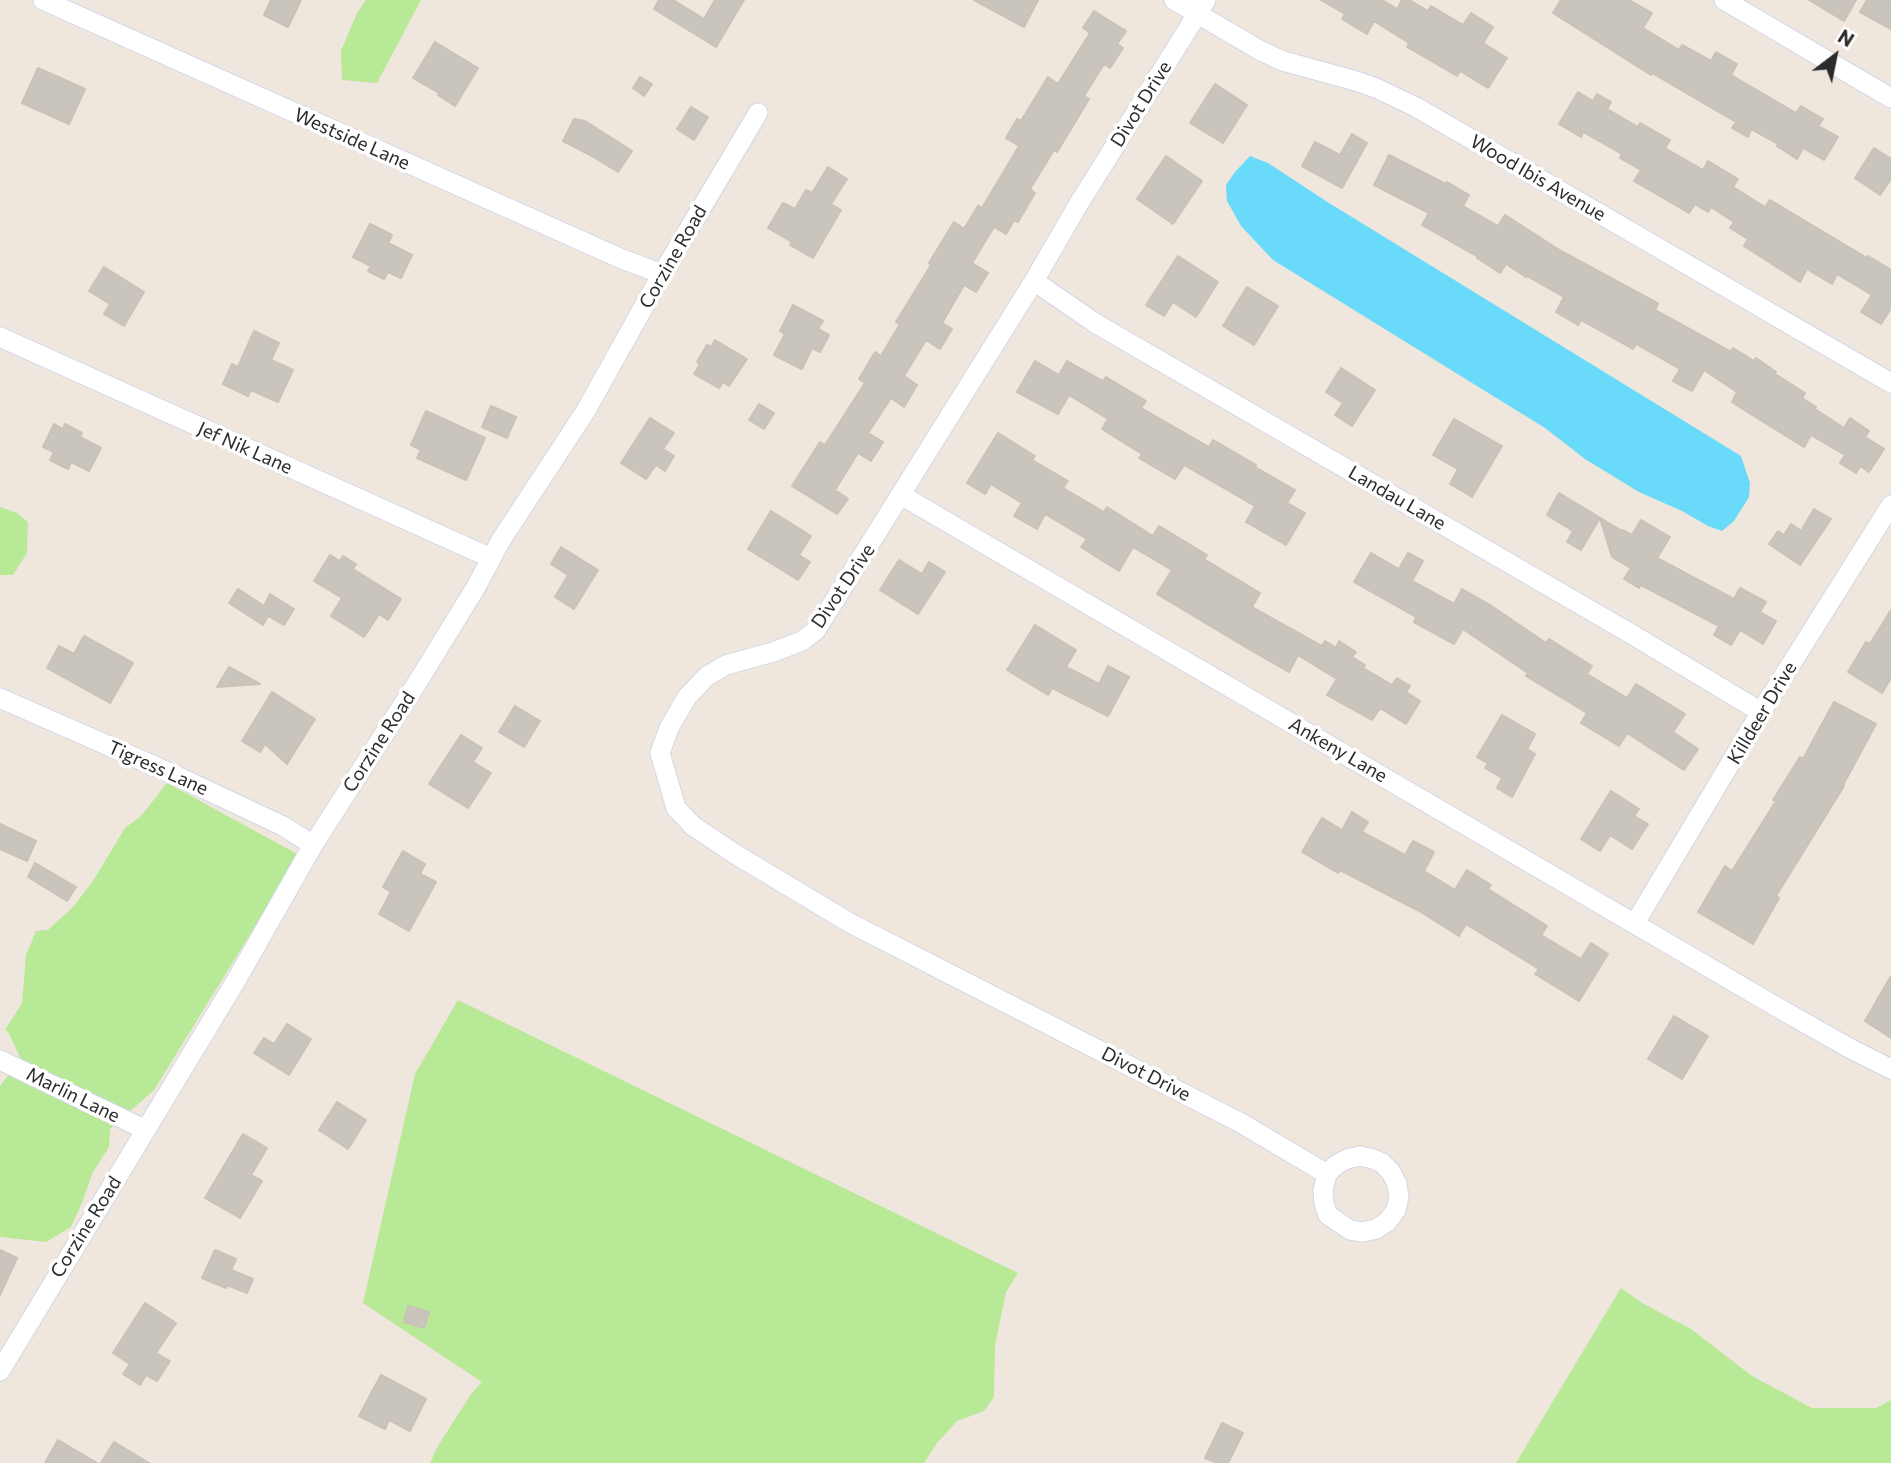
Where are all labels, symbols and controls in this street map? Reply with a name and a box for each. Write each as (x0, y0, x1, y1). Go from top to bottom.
north arrow (1800, 21, 1870, 91)
text: N (1834, 24, 1859, 51)
street label: Divot Drive (1106, 57, 1176, 151)
street label: Westside Lane (291, 103, 413, 175)
street label: Wood Ibis Avenue (1466, 130, 1610, 226)
street label: Corzine Road (634, 201, 712, 313)
street label: Jef Nik Lane (194, 417, 296, 479)
street label: Landau Lane (1344, 461, 1450, 535)
street label: Divot Drive (806, 539, 880, 633)
street label: Killdeer Drive (1723, 658, 1801, 768)
street label: Corzine Road (338, 687, 420, 797)
street label: Ankeny Lane (1285, 713, 1391, 787)
street label: Tigress Lane (104, 736, 212, 800)
street label: Divot Drive (1098, 1042, 1194, 1106)
street label: Marlin Lane (22, 1063, 124, 1127)
street label: Corzine Road (46, 1172, 126, 1282)

